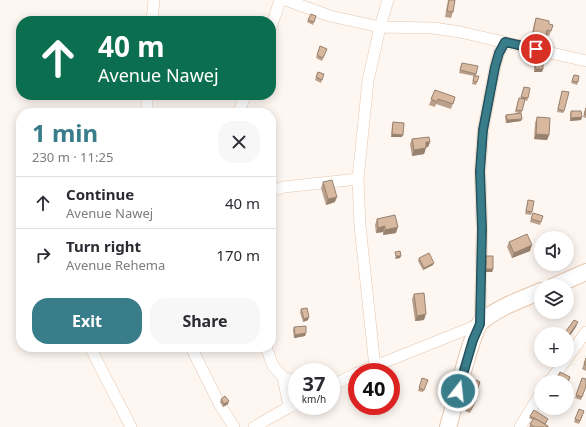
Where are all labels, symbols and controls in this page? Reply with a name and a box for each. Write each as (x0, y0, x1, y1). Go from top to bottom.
text: 40 m (98, 27, 165, 65)
icon: ahead (32, 32, 84, 84)
pin (519, 32, 553, 66)
icon: arrive (525, 38, 547, 60)
text: Avenue Nawej (98, 63, 219, 87)
text: 1 min (32, 116, 98, 149)
button: close (218, 121, 260, 163)
text: 230 m · 11:25 (32, 148, 113, 166)
text: Continue (66, 184, 134, 204)
icon: ahead (32, 192, 54, 214)
text: 40 m (225, 193, 260, 213)
text: Avenue Nawej (66, 204, 153, 222)
map controls (534, 231, 574, 415)
button: sound (534, 231, 574, 271)
text: Turn right (66, 236, 141, 256)
icon: right (32, 244, 54, 266)
text: 170 m (216, 245, 260, 265)
text: Avenue Rehema (66, 256, 165, 274)
button: layers (534, 279, 574, 319)
button: Exit (32, 298, 142, 344)
button: Share (150, 298, 260, 344)
button: + (534, 327, 574, 367)
speed limit sign: 40 (348, 363, 400, 415)
text: 37 (303, 370, 325, 397)
position arrow (437, 370, 479, 412)
button: − (534, 375, 574, 415)
text: km/h (302, 392, 326, 406)

